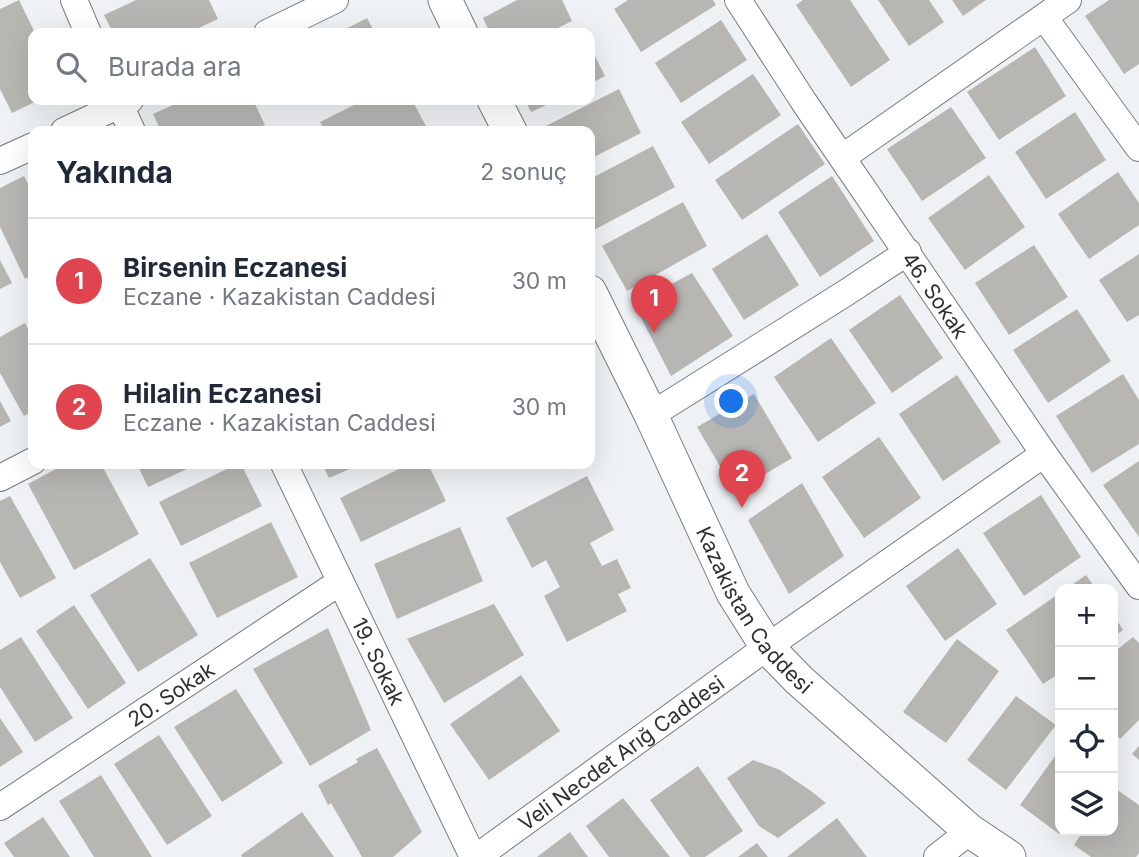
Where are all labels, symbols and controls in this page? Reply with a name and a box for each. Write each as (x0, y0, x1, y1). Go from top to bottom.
search box (28, 28, 595, 105)
icon: search (52, 48, 90, 86)
text: Burada ara (108, 51, 242, 82)
text: Yakında (56, 154, 173, 190)
text: 2 sonuç (480, 158, 567, 186)
street label: 46. Sokak (897, 247, 974, 343)
text: Birsenin Eczanesi (123, 252, 347, 283)
text: 1 (74, 267, 84, 295)
text: 30 m (512, 267, 567, 295)
pin: 1 (631, 275, 677, 333)
text: Eczane · Kazakistan Caddesi (123, 283, 436, 311)
text: Hilalin Eczanesi (123, 378, 322, 409)
your location (714, 384, 748, 418)
text: 2 (72, 393, 86, 421)
text: 30 m (512, 393, 567, 421)
text: Eczane · Kazakistan Caddesi (123, 409, 436, 437)
pin: 2 (719, 450, 765, 508)
street label: Kazakistan Caddesi (692, 522, 818, 698)
map controls (1055, 584, 1118, 836)
button: + (1055, 584, 1118, 647)
street label: 19. Sokak (347, 614, 411, 710)
button: − (1055, 647, 1118, 710)
street label: 20. Sokak (123, 656, 219, 731)
street label: Veli Necdet Arığ Caddesi (514, 670, 729, 835)
button: locate (1055, 710, 1118, 773)
button: layers (1055, 773, 1118, 836)

